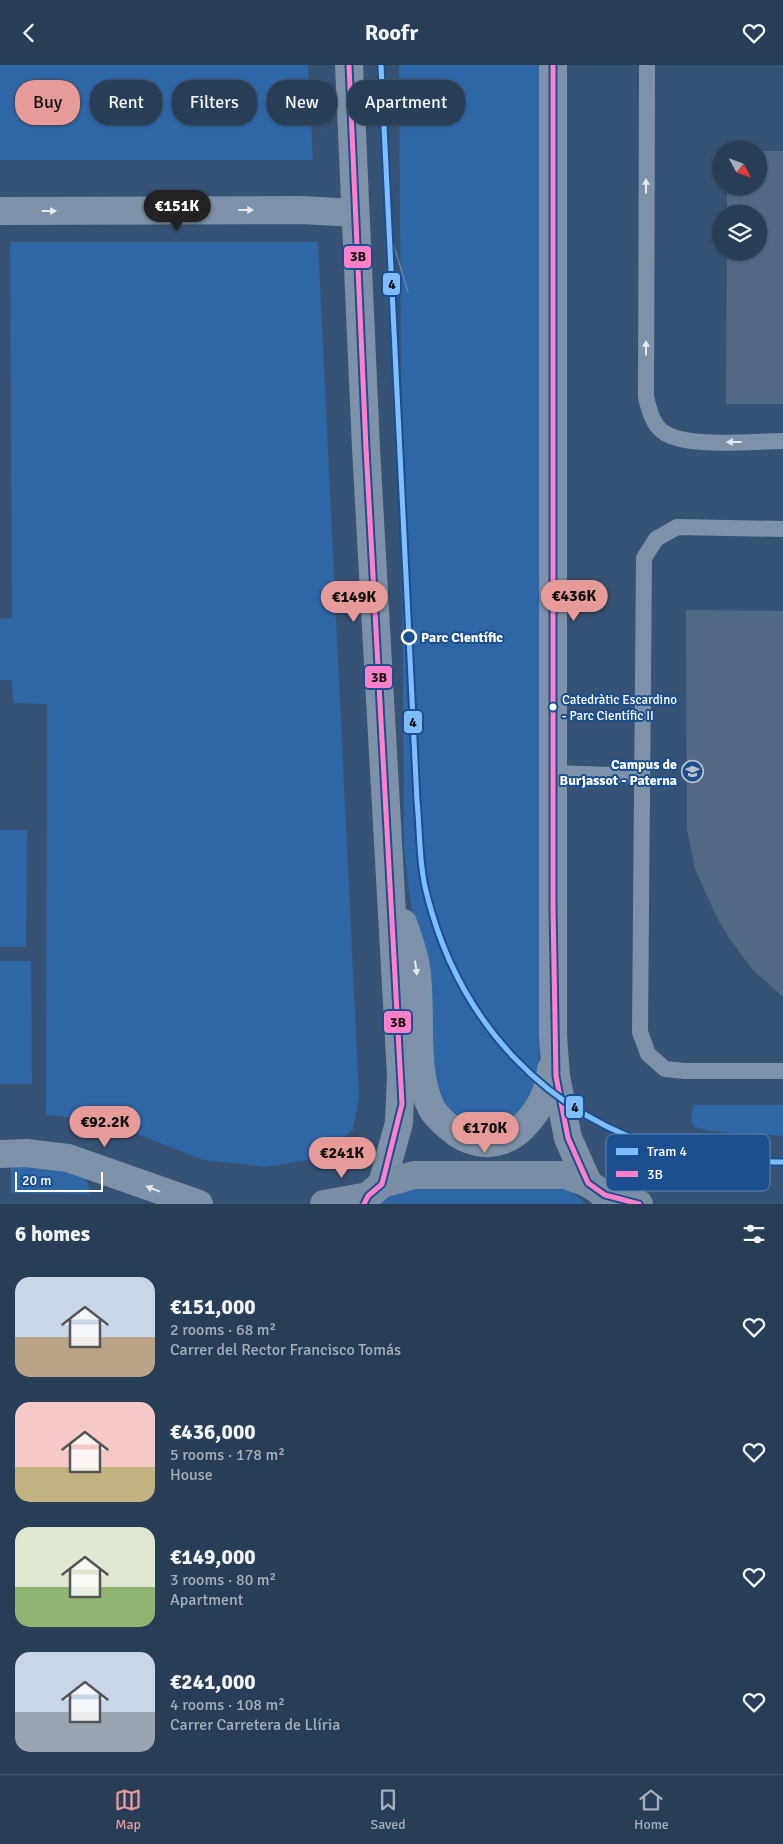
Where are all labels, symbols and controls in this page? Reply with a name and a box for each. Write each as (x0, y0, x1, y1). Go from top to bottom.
icon: back (15, 19, 43, 47)
text: Roofr (365, 19, 418, 46)
icon: heart (740, 19, 768, 47)
chip: Buy (15, 80, 80, 125)
chip: Rent (90, 80, 162, 125)
chip: Filters (172, 80, 257, 125)
chip: New (267, 80, 337, 125)
chip: Apartment (347, 80, 465, 125)
north arrow (712, 140, 768, 195)
map controls (712, 140, 767, 260)
one-way arrow (642, 177, 650, 193)
pin: €151K (142, 189, 212, 232)
text: €151K (155, 196, 199, 216)
button: layers (712, 205, 767, 260)
one-way arrow (238, 206, 254, 214)
one-way arrow (41, 207, 57, 215)
line badge: 3B (343, 245, 372, 269)
text: 3B (350, 248, 366, 265)
line badge: 4 (382, 272, 401, 296)
text: 4 (388, 276, 396, 293)
one-way arrow (642, 340, 650, 356)
one-way arrow (726, 438, 742, 446)
pin: €436K (539, 579, 609, 622)
pin: €149K (319, 581, 389, 623)
text: €436K (552, 586, 596, 606)
text: €149K (332, 587, 376, 607)
marker: Parc Científic (401, 629, 417, 645)
place label: Parc Científic (421, 629, 503, 646)
line badge: 3B (364, 665, 393, 689)
text: 3B (371, 669, 387, 686)
place label: Catedràtic Escardino - Parc Científic II (562, 692, 677, 724)
marker: Catedràtic Escardino - Parc Científic II (548, 702, 558, 712)
line badge: 4 (403, 710, 423, 734)
text: 4 (409, 714, 417, 731)
place label: Campus de Burjassot - Paterna (560, 756, 677, 789)
school or university icon: Campus de Burjassot - Paterna (681, 760, 705, 784)
one-way arrow (412, 961, 420, 977)
line badge: 3B (383, 1010, 412, 1034)
text: 3B (390, 1014, 406, 1031)
line badge: 4 (565, 1095, 584, 1119)
text: 4 (571, 1099, 579, 1116)
pin: €92.2K (64, 1105, 146, 1148)
pin: €170K (450, 1111, 520, 1154)
text: €92.2K (80, 1112, 130, 1132)
text: €170K (463, 1118, 507, 1138)
legend (606, 1134, 770, 1191)
pin: €241K (307, 1137, 377, 1179)
text: €241K (320, 1143, 364, 1163)
text: Tram 4 (647, 1143, 688, 1160)
text: 3B (647, 1166, 663, 1183)
scale bar (15, 1169, 102, 1192)
text: 20 m (22, 1172, 51, 1189)
one-way arrow (145, 1184, 160, 1192)
icon: filters (740, 1220, 768, 1248)
text: 6 homes (15, 1221, 90, 1247)
text: €151,000 (170, 1294, 256, 1320)
icon: home (55, 1297, 115, 1357)
icon: heart (740, 1313, 768, 1341)
text: 2 rooms · 68 m² (170, 1320, 276, 1340)
text: Carrer del Rector Francisco Tomás (170, 1340, 401, 1360)
text: €436,000 (170, 1419, 256, 1445)
icon: home (55, 1422, 115, 1482)
icon: heart (740, 1438, 768, 1466)
text: 5 rooms · 178 m² (170, 1445, 285, 1465)
text: House (170, 1465, 213, 1485)
text: €149,000 (170, 1544, 256, 1570)
icon: home (55, 1547, 115, 1607)
icon: heart (740, 1563, 768, 1591)
text: 3 rooms · 80 m² (170, 1570, 276, 1590)
text: Apartment (170, 1590, 243, 1610)
text: €241,000 (170, 1669, 256, 1695)
icon: home (55, 1672, 115, 1732)
icon: heart (740, 1688, 768, 1716)
text: 4 rooms · 108 m² (170, 1695, 285, 1715)
text: Carrer Carretera de Llíria (170, 1715, 340, 1735)
tab: Map (114, 1786, 142, 1833)
tab: Saved (370, 1786, 406, 1833)
tab: Home (634, 1786, 669, 1833)

